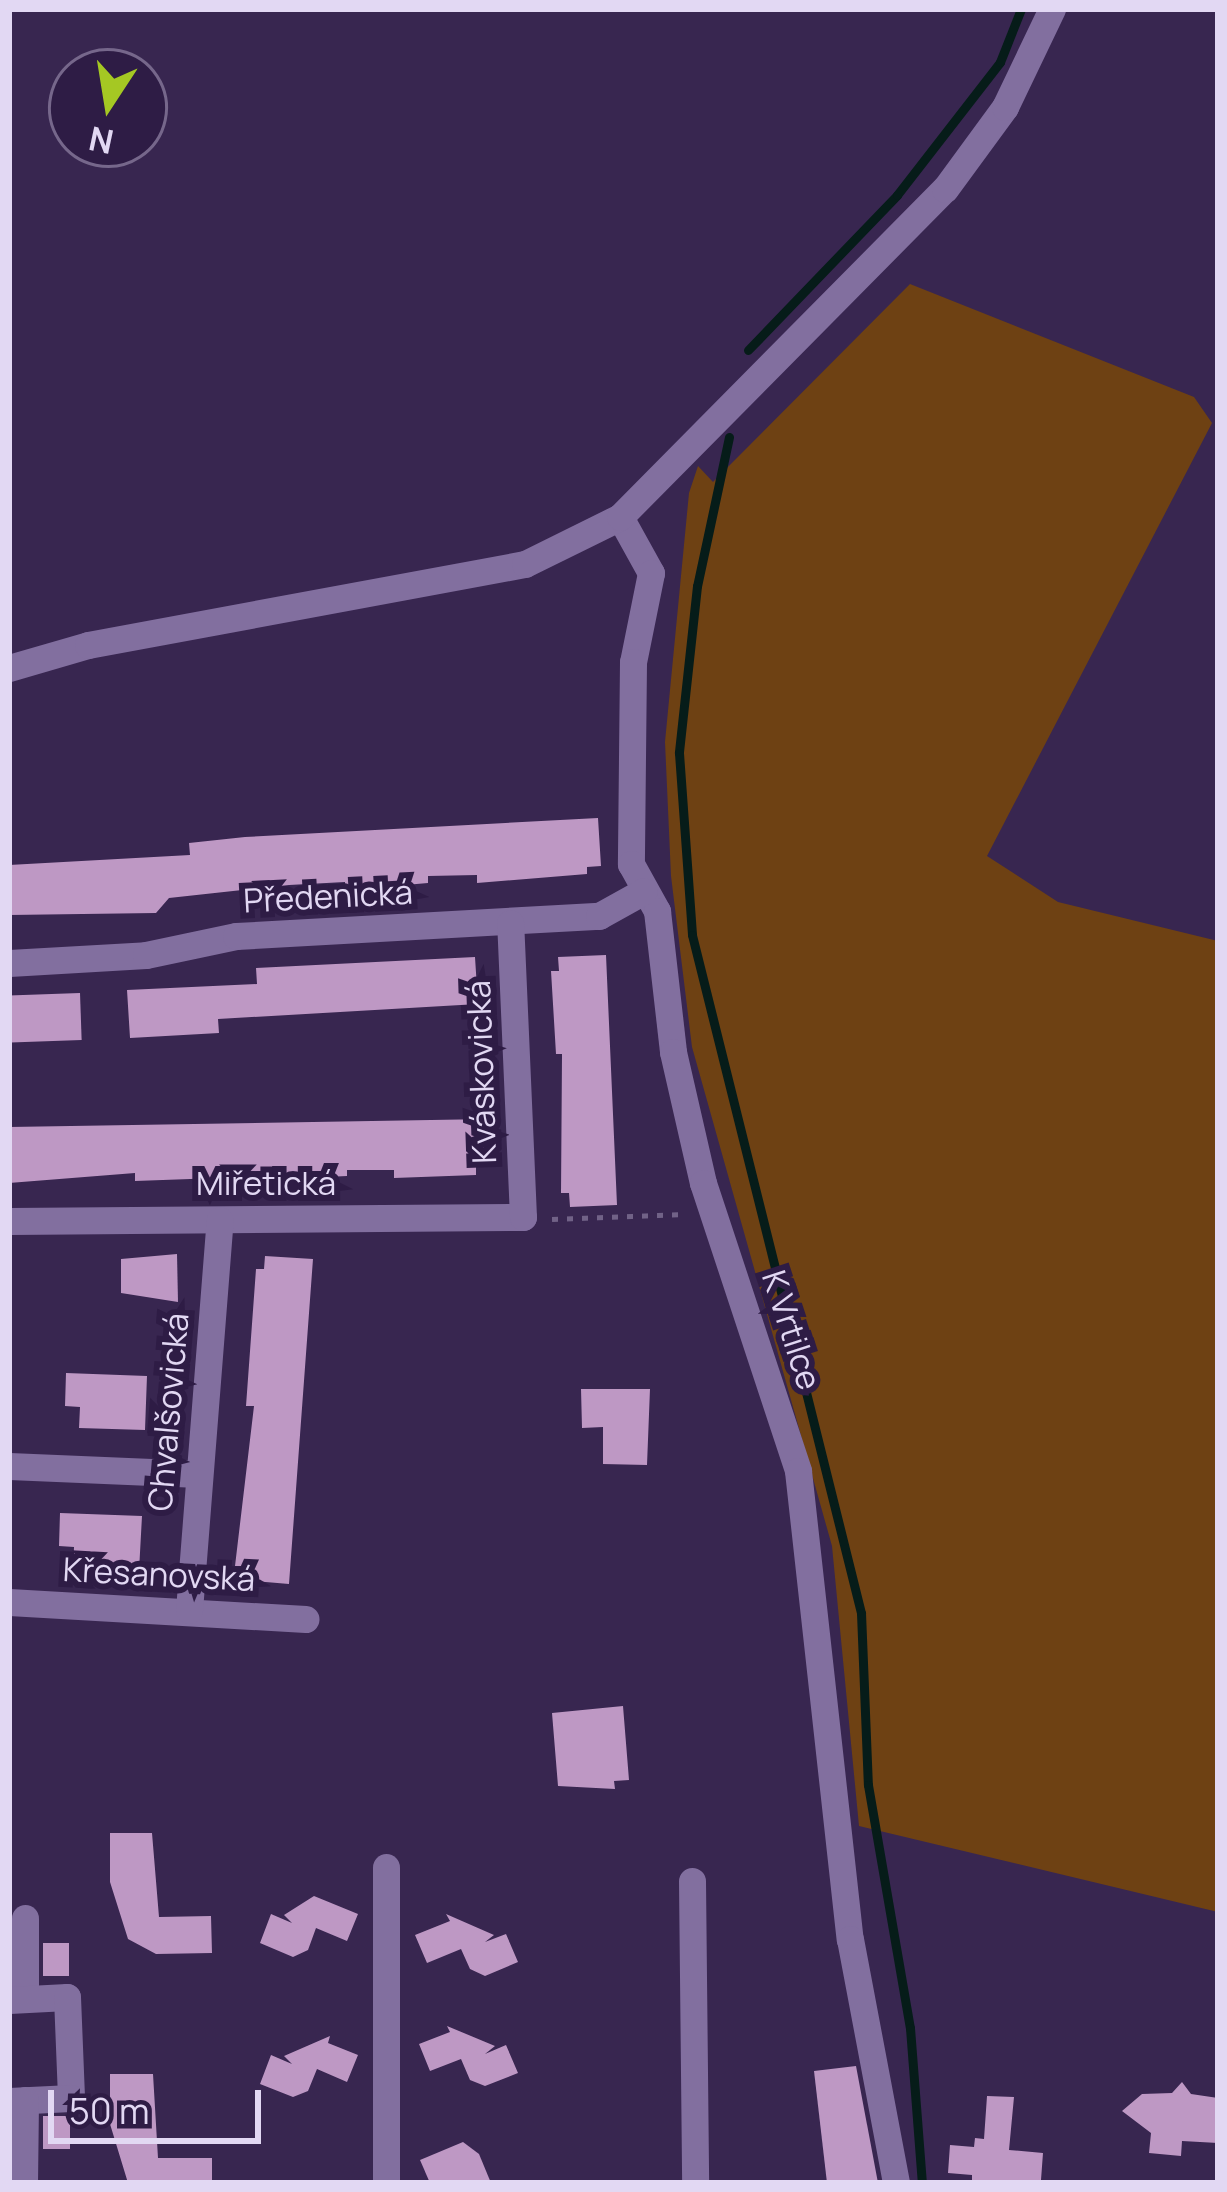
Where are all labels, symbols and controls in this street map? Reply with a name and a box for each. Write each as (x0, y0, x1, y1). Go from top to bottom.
north arrow (48, 48, 168, 168)
text: N (85, 116, 117, 165)
street label: Předenická (242, 872, 414, 920)
street label: Kváskovická (458, 980, 504, 1164)
street label: Miřetická (196, 1163, 336, 1203)
street label: K Vrtilce (754, 1265, 830, 1395)
street label: Chvalšovická (140, 1311, 196, 1513)
street label: Křesanovská (62, 1549, 256, 1599)
scale bar (54, 2066, 267, 2140)
text: 50 m (69, 2086, 149, 2135)

